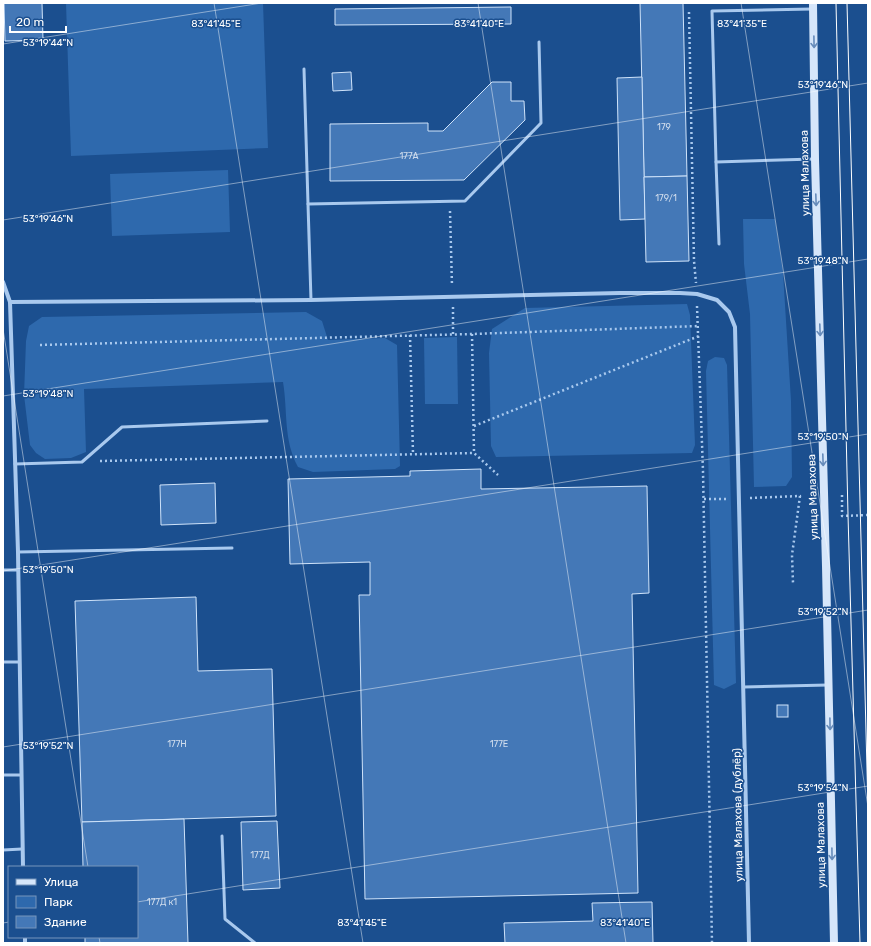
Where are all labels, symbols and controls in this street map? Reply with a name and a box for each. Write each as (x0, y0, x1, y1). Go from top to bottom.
scale bar (10, 8, 66, 34)
text: 20 m (16, 15, 44, 29)
text: 83°41'45"E (191, 18, 241, 30)
text: 83°41'40"E (454, 18, 504, 30)
text: 83°41'35"E (717, 18, 767, 30)
one-way arrow (810, 35, 818, 48)
text: 53°19'44"N (23, 37, 73, 49)
text: 53°19'46"N (798, 79, 848, 91)
house number: 179 (657, 122, 671, 132)
street label: улица Малахова (798, 130, 812, 216)
house number: 177А (399, 151, 419, 161)
house number: 179/1 (655, 193, 677, 203)
one-way arrow (813, 193, 820, 206)
text: 53°19'46"N (23, 213, 73, 225)
text: 53°19'48"N (798, 255, 849, 267)
one-way arrow (816, 323, 824, 336)
text: 53°19'48"N (23, 388, 74, 400)
text: 53°19'50"N (797, 431, 849, 443)
one-way arrow (820, 453, 827, 466)
street label: улица Малахова (805, 454, 821, 540)
text: 53°19'50"N (22, 564, 74, 576)
text: 53°19'52"N (798, 606, 848, 618)
one-way arrow (826, 717, 833, 730)
house number: 177Н (167, 739, 187, 749)
house number: 177Е (490, 739, 508, 749)
text: 53°19'52"N (23, 740, 73, 752)
street label: улица Малахова (дублёр) (730, 748, 746, 882)
text: 53°19'54"N (798, 782, 848, 794)
street label: улица Малахова (814, 802, 828, 888)
one-way arrow (829, 847, 836, 860)
house number: 177Д (250, 850, 270, 860)
legend (8, 866, 138, 938)
text: Улица (44, 875, 78, 889)
text: Парк (44, 895, 73, 909)
house number: 177Д к1 (147, 897, 177, 907)
text: Здание (44, 915, 87, 929)
text: 83°41'45"E (337, 917, 387, 929)
text: 83°41'40"E (600, 917, 650, 929)

